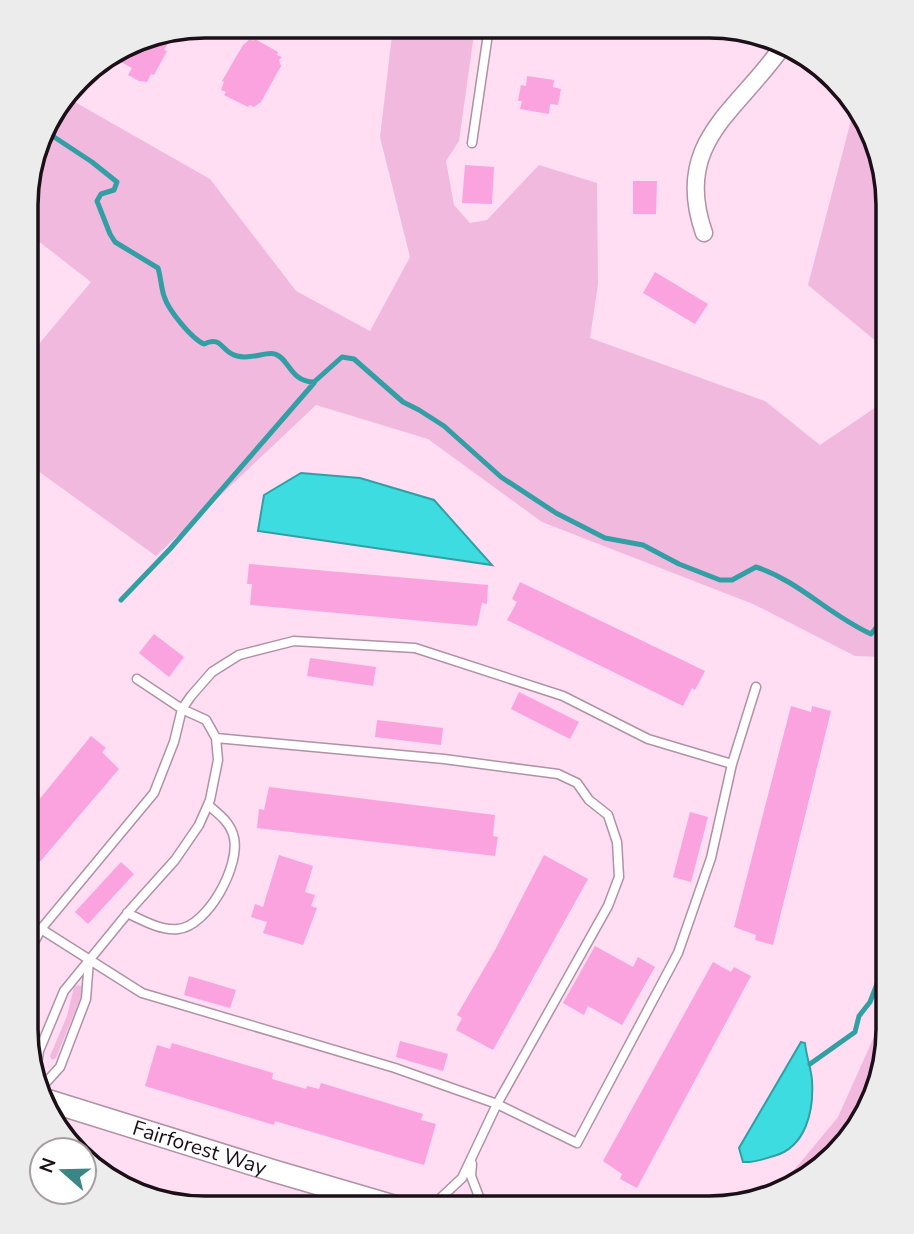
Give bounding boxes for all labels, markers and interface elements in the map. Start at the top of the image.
street label: Fairforest Way [129,1114,270,1182]
north arrow [28,1136,98,1206]
text: N [33,1154,63,1177]

